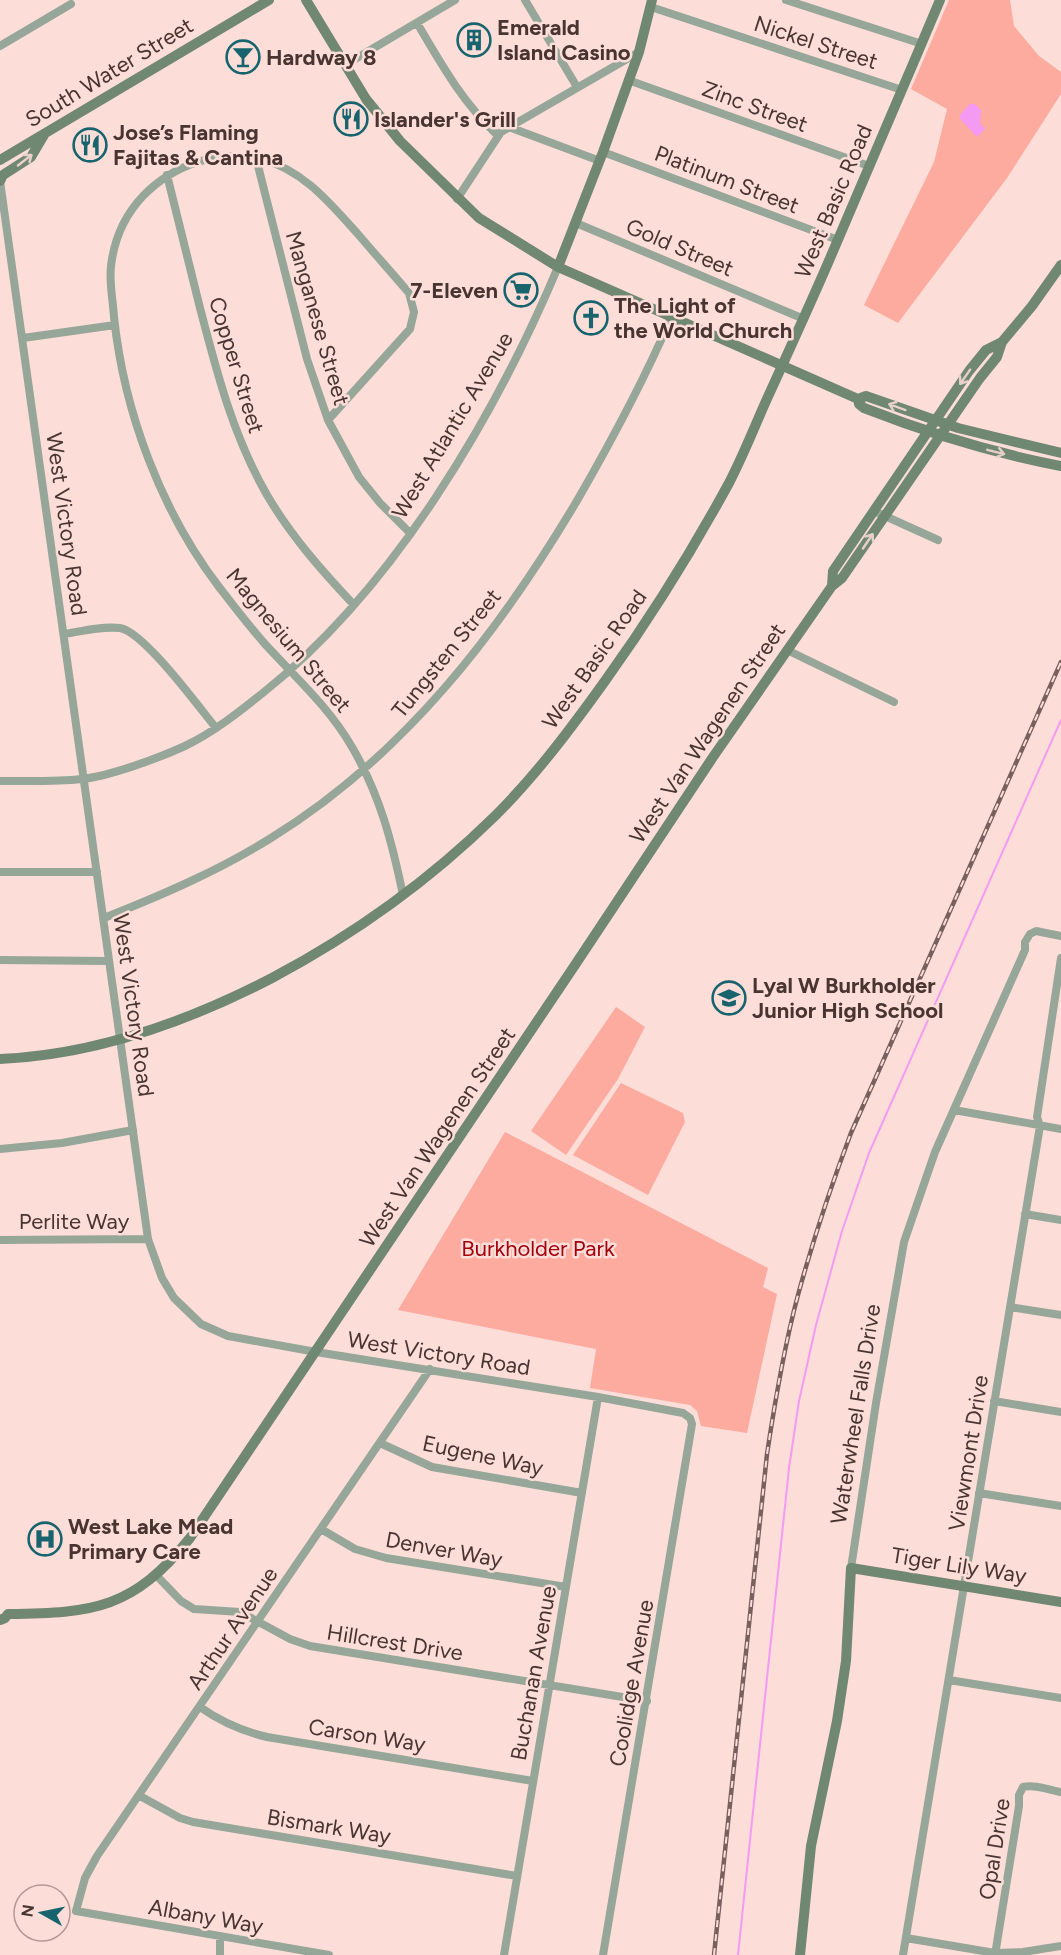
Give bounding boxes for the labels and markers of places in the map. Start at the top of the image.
place label: Emerald Island Casino [497,14,631,66]
building icon: Emerald Island Casino [456,22,492,58]
bar icon: Hardway 8 [225,39,261,75]
place label: Hardway 8 [266,44,376,71]
restaurant icon: Islander's Grill [333,101,369,137]
place label: Islander's Grill [374,106,516,133]
place label: Jose’s Flaming Fajitas & Cantina [113,119,283,171]
restaurant icon: Jose’s Flaming Fajitas & Cantina [72,127,108,163]
supermarket icon: 7-Eleven [503,272,539,308]
place label: 7-Eleven [410,277,498,304]
place label: The Light of the World Church [614,292,792,344]
church icon: The Light of the World Church [573,300,609,336]
place label: Lyal W Burkholder Junior High School [752,972,943,1024]
school or university icon: Lyal W Burkholder Junior High School [711,980,747,1016]
place label: West Lake Mead Primary Care [68,1513,233,1565]
hospital icon: West Lake Mead Primary Care [27,1521,63,1557]

